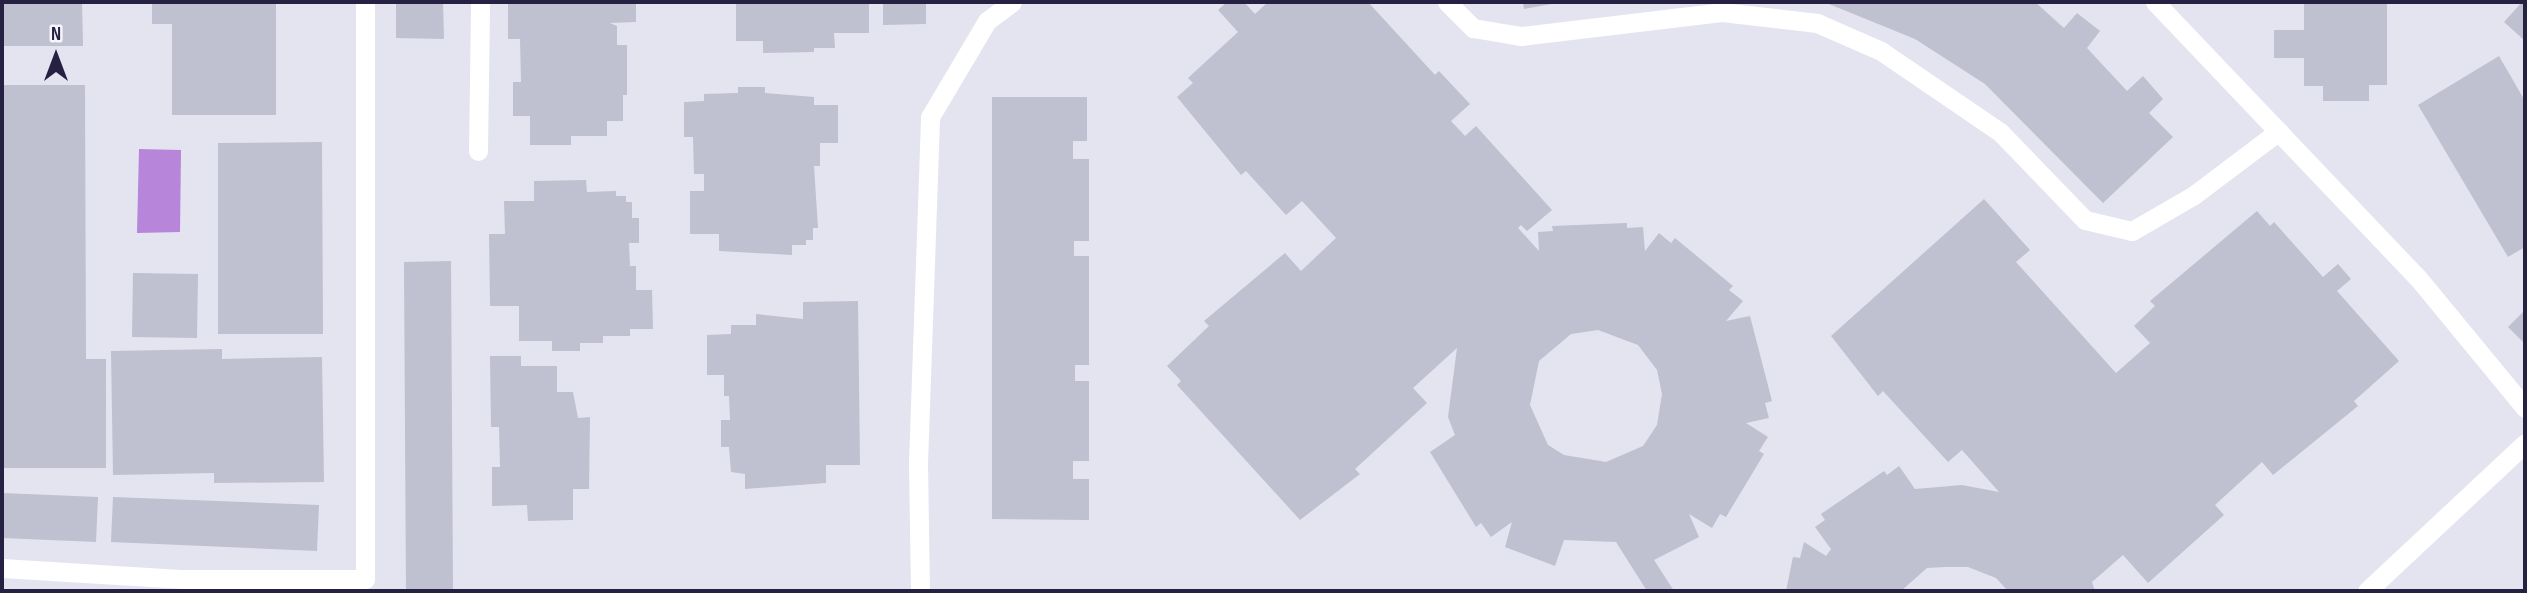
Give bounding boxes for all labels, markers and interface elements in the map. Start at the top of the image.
north arrow [21,21,91,91]
text: N [51,23,61,46]

